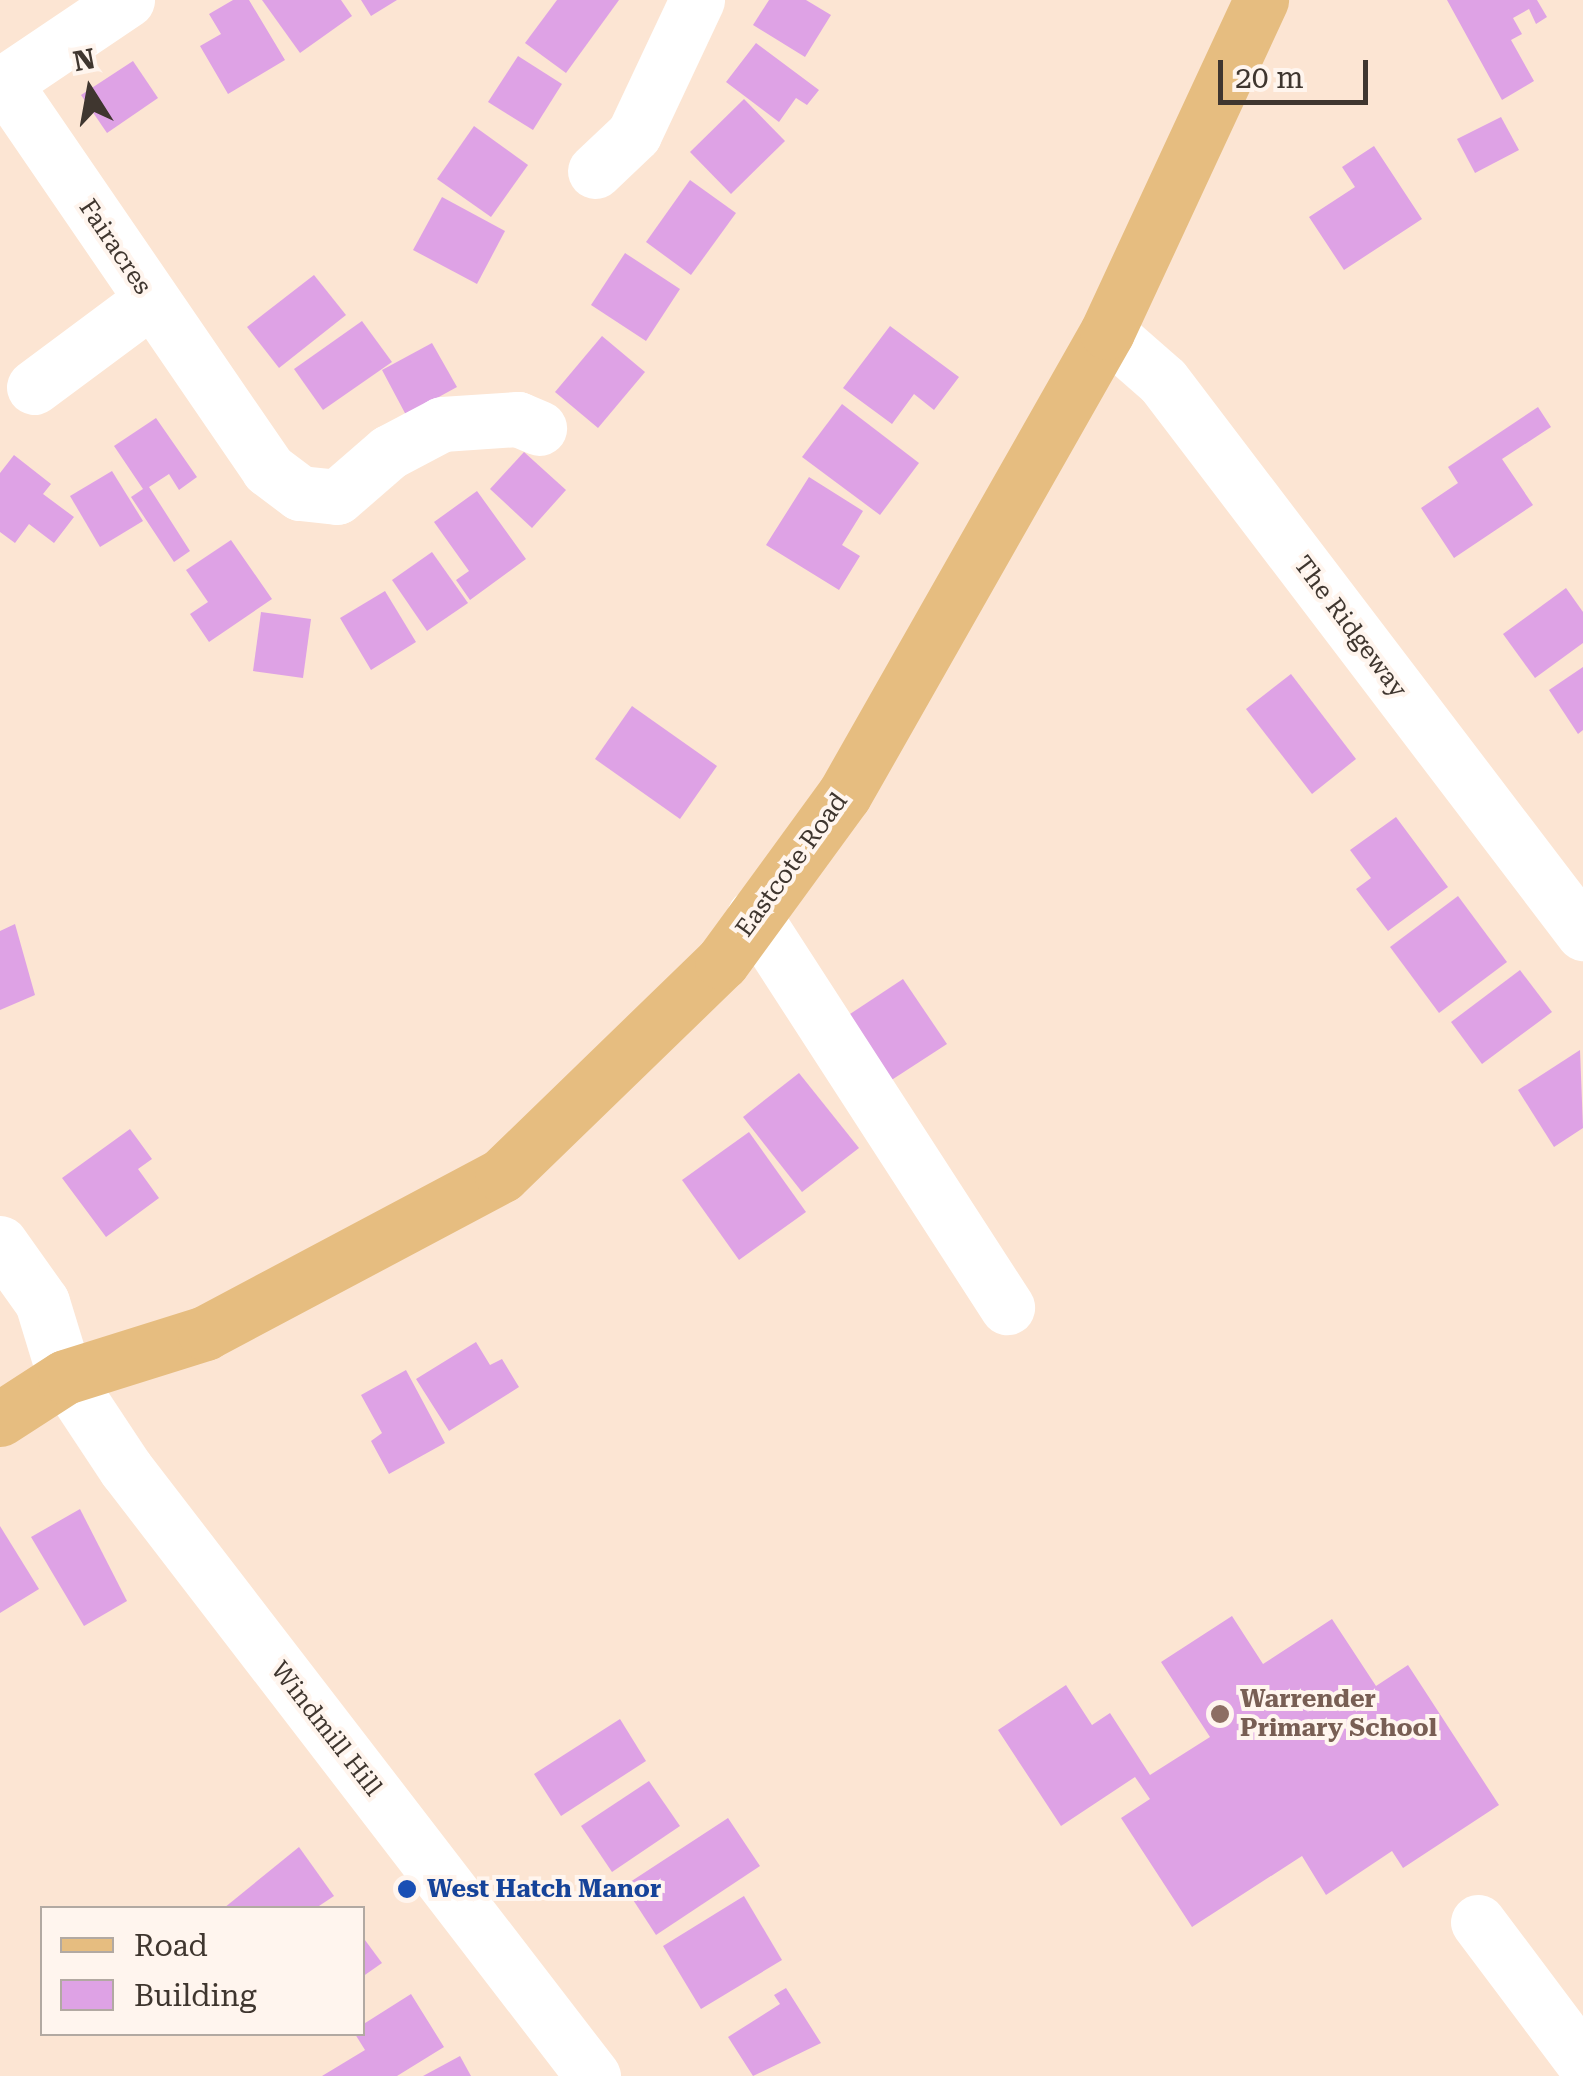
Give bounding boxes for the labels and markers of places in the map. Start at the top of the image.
place label: Warrender Primary School [1240,1685,1437,1744]
marker: Warrender Primary School [1209,1703,1231,1725]
place label: West Hatch Manor [427,1874,661,1904]
marker: West Hatch Manor [396,1878,418,1900]

